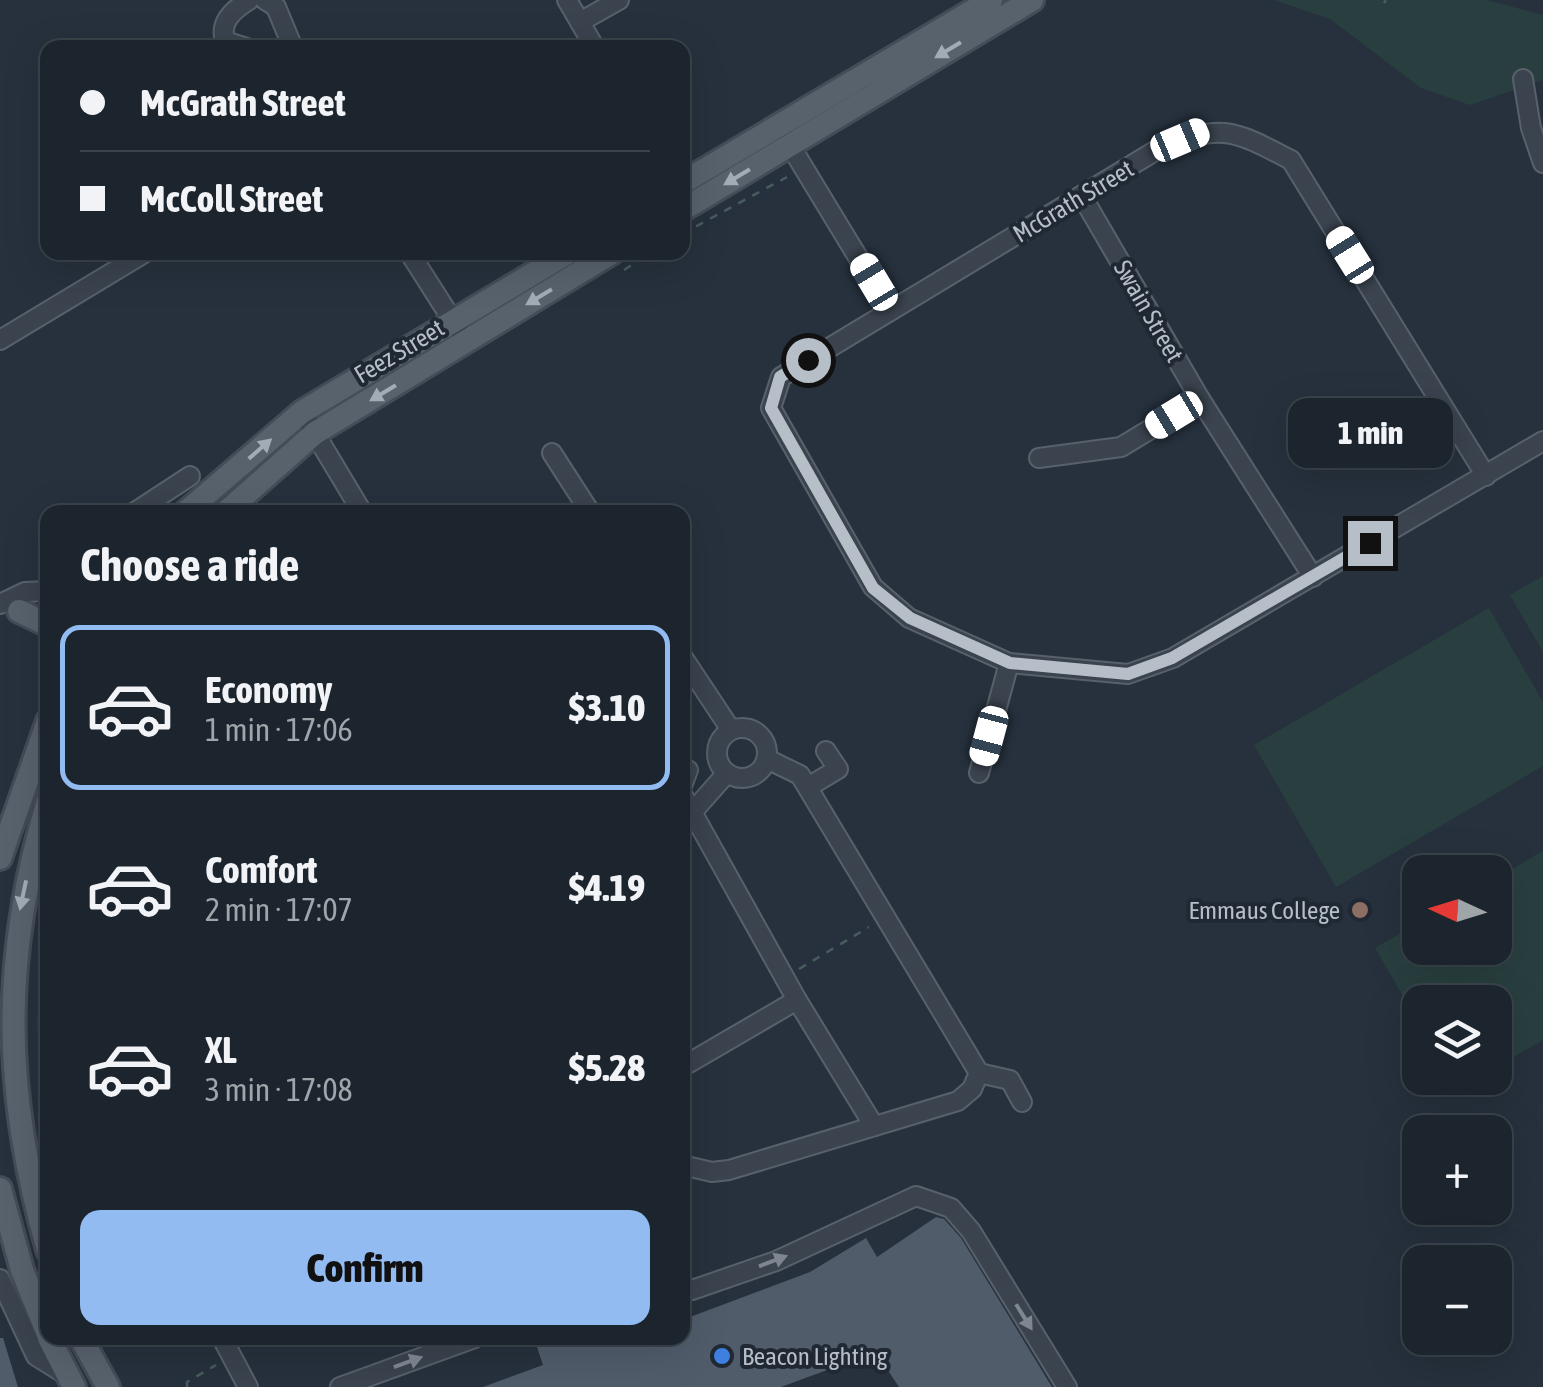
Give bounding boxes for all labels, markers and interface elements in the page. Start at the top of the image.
one-way arrow [934,41,962,58]
text: McGrath Street [140,81,346,124]
car [1147,114,1213,166]
street label: McGrath Street [1008,154,1138,248]
one-way arrow [723,168,751,185]
text: McColl Street [140,177,323,220]
car [1321,222,1379,288]
car [846,249,902,315]
street label: Swain Street [1109,255,1189,367]
one-way arrow [525,288,553,305]
street label: Feez Street [349,313,449,389]
route start [786,338,831,383]
one-way arrow [368,384,397,401]
car [1141,387,1207,443]
callout: 1 min [1288,398,1452,468]
text: 1 min [1338,414,1403,451]
one-way arrow [247,438,272,460]
route end [1348,521,1393,566]
text: Choose a ride [80,539,299,591]
icon: car [85,663,175,753]
text: Economy [205,668,332,711]
text: $3.10 [569,686,645,729]
car [967,703,1011,769]
text: 1 min · 17:06 [205,711,352,748]
icon: car [85,843,175,933]
text: Comfort [205,848,317,891]
north arrow [1402,855,1512,965]
map controls [1402,855,1512,1355]
text: $4.19 [569,866,645,909]
one-way arrow [15,880,30,911]
text: 2 min · 17:07 [205,891,352,928]
place label: Emmaus College [1188,896,1340,924]
marker: Emmaus College [1349,899,1371,921]
button: layers [1402,985,1512,1095]
icon: car [85,1023,175,1113]
text: XL [205,1028,237,1071]
text: $5.28 [569,1046,645,1089]
text: 3 min · 17:08 [205,1071,352,1108]
button: + [1402,1115,1512,1225]
button: Confirm [80,1210,650,1325]
button: − [1402,1245,1512,1355]
one-way arrow [758,1253,788,1268]
one-way arrow [1014,1303,1033,1330]
place label: Beacon Lighting [742,1342,888,1370]
marker: Beacon Lighting [711,1345,733,1367]
one-way arrow [393,1354,423,1369]

